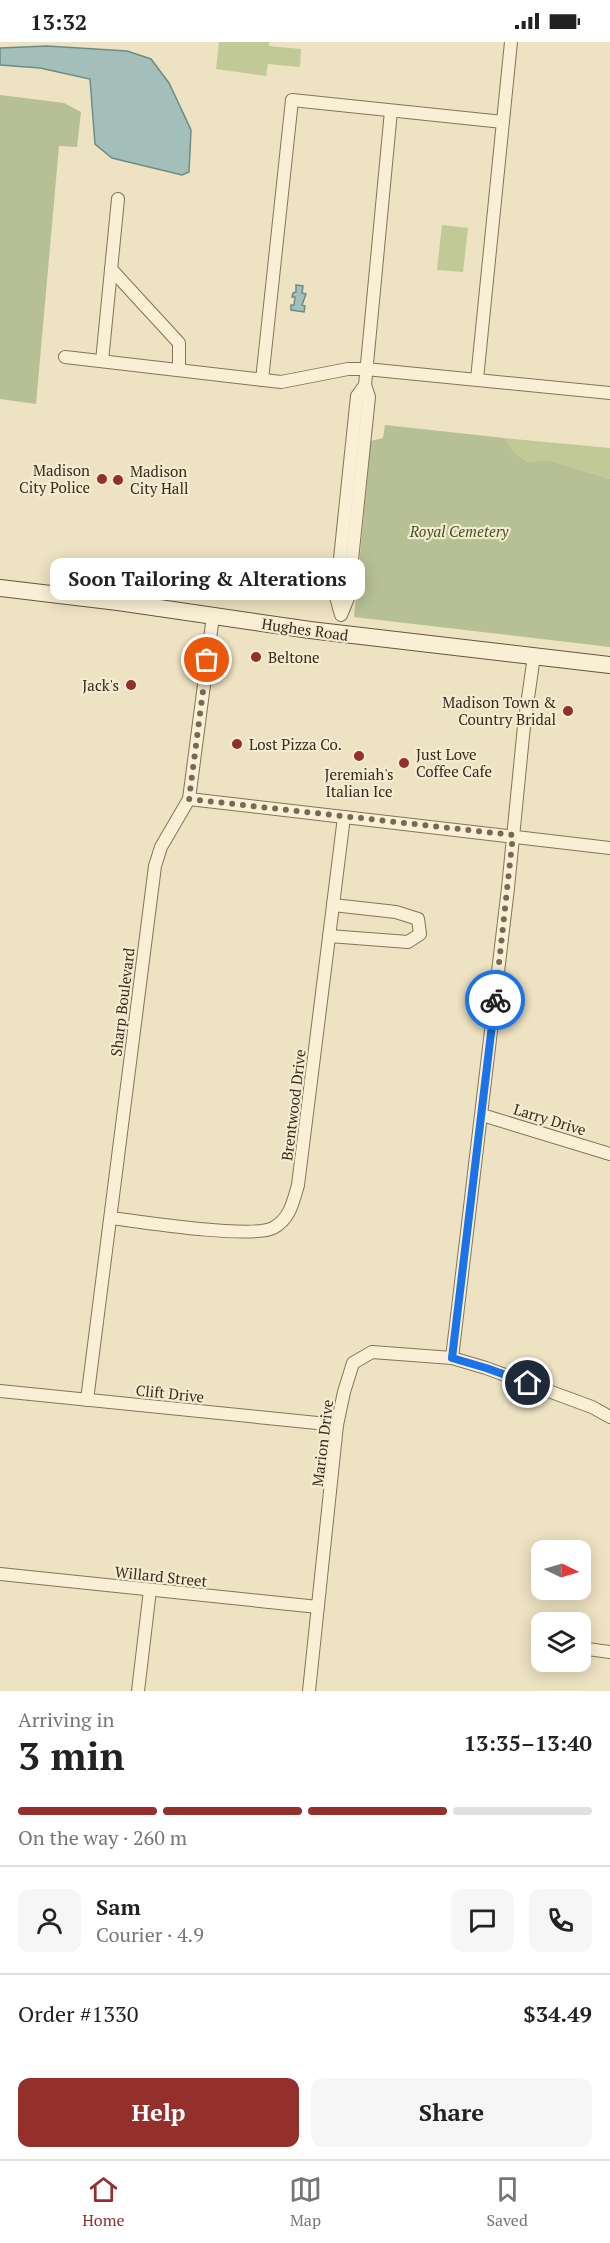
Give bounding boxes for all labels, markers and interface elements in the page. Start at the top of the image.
text: 13:32 [30,7,87,36]
place label: Madison City Police [19,460,90,497]
place label: Madison City Hall [130,461,188,498]
marker: Madison City Police [95,472,109,486]
marker: Madison City Hall [111,473,125,487]
park label: Royal Cemetery [409,521,510,541]
callout: Soon Tailoring & Alterations [50,558,364,600]
text: Soon Tailoring & Alterations [68,565,347,592]
street label: Hughes Road [260,613,350,645]
pin [181,634,232,685]
icon: bag [190,643,223,676]
place label: Beltone [268,647,320,667]
marker: Beltone [249,650,263,664]
place label: Jack's [82,675,119,695]
marker: Jack's [124,678,138,692]
place label: Madison Town & Country Bridal [442,692,556,729]
marker: Madison Town & Country Bridal [561,704,575,718]
place label: Lost Pizza Co. [249,734,342,754]
marker: Lost Pizza Co. [230,737,244,751]
place label: Just Love Coffee Cafe [416,744,492,781]
marker: Jeremiah's Italian Ice [352,749,366,763]
marker: Just Love Coffee Cafe [397,756,411,770]
place label: Jeremiah's Italian Ice [324,764,394,801]
street label: Sharp Boulevard [105,946,139,1058]
courier [465,970,525,1030]
icon: bike [479,984,512,1017]
street label: Brentwood Drive [276,1048,310,1162]
street label: Larry Drive [511,1099,589,1139]
pin [502,1357,553,1408]
icon: home [511,1366,544,1399]
street label: Clift Drive [135,1379,205,1407]
street label: Marion Drive [307,1398,337,1488]
north arrow [531,1540,591,1600]
map controls [531,1540,591,1672]
street label: Willard Street [114,1561,209,1591]
button: layers [531,1612,591,1672]
text: Arriving in [18,1706,114,1733]
text: 13:35–13:40 [464,1728,592,1757]
text: 3 min [18,1729,125,1781]
text: On the way · 260 m [18,1824,187,1851]
button: person [18,1889,81,1952]
button: chat [451,1889,514,1952]
button: phone [529,1889,592,1952]
text: Sam [96,1892,141,1921]
text: Courier · 4.9 [96,1921,204,1948]
text: Order #1330 [18,1999,138,2028]
text: $34.49 [523,1999,592,2028]
button: Help [18,2078,299,2147]
button: Share [311,2078,592,2147]
tab: Home [82,2173,125,2231]
tab: Map [289,2173,322,2231]
tab: Saved [486,2173,528,2231]

